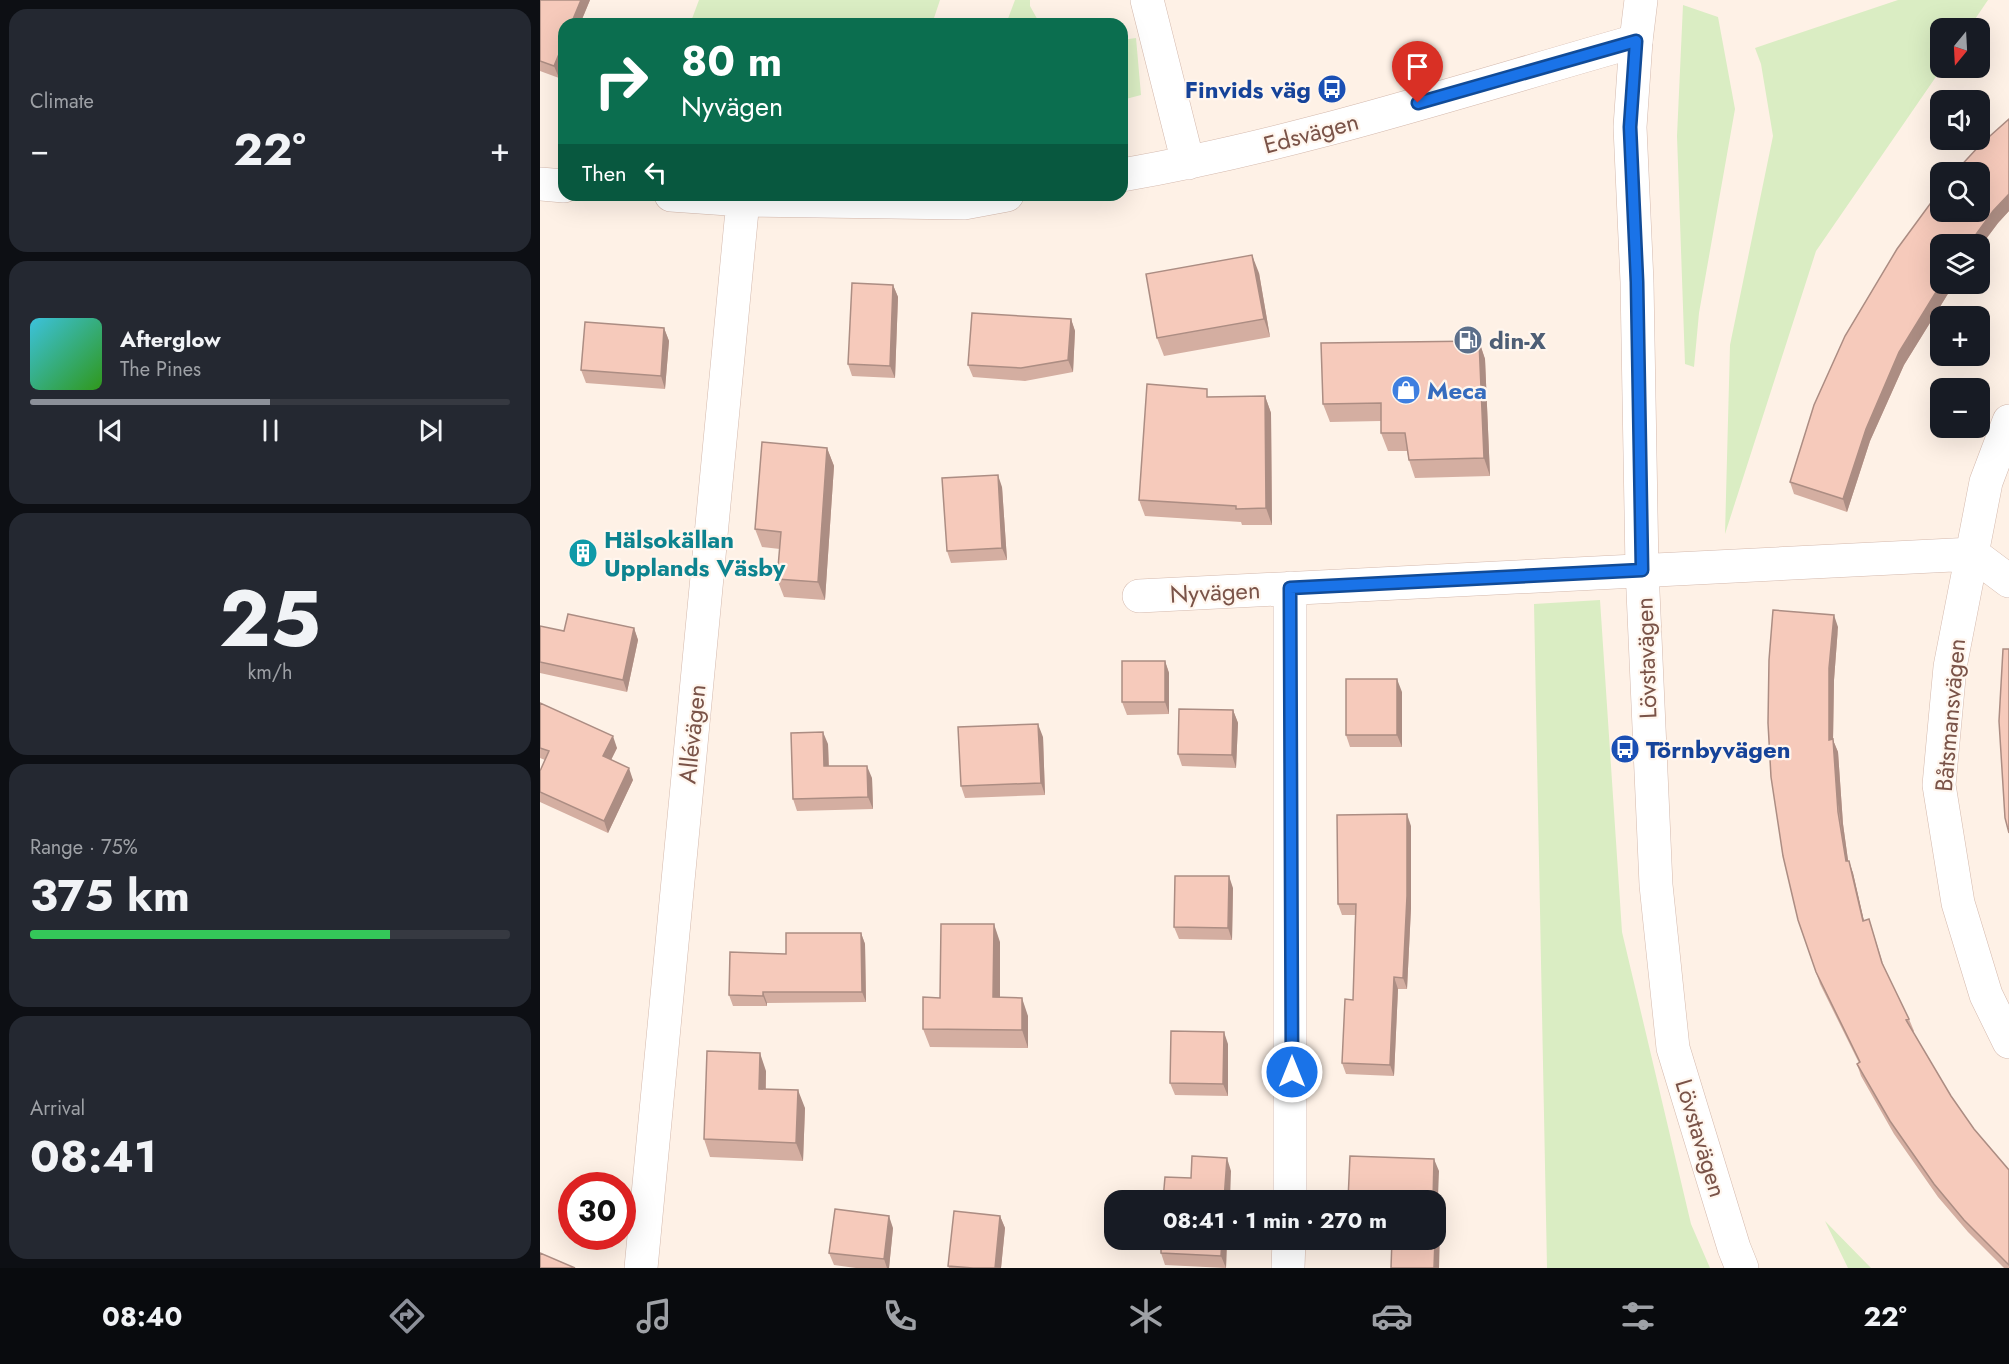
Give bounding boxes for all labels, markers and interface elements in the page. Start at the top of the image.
north arrow [1930,18,1990,78]
map controls [1930,18,1990,438]
text: 80 m [681,31,782,92]
pin [1392,41,1443,103]
icon: right [582,42,660,120]
icon: arrive [1401,50,1434,83]
place label: Finvids väg [1185,72,1311,107]
bus stop icon: Finvids väg [1316,73,1348,105]
text: Climate [30,87,94,116]
text: Nyvägen [681,87,783,126]
button: sound [1930,90,1990,150]
street label: Edsvägen [1259,104,1363,162]
text: 22° [233,117,306,182]
text: − [30,126,49,173]
text: + [490,126,510,173]
icon: left [639,156,672,189]
text: Then [582,157,627,189]
button: search [1930,162,1990,222]
button: layers [1930,234,1990,294]
button: + [1930,306,1990,366]
text: Afterglow [120,323,221,355]
place label: din-X [1489,323,1547,358]
fuel station icon: din-X [1452,324,1484,356]
text: The Pines [120,355,201,384]
place label: Meca [1427,373,1487,408]
shop icon: Meca [1390,374,1422,406]
button: − [1930,378,1990,438]
icon: previous [94,414,127,447]
icon: pause [254,414,287,447]
icon: next [414,414,447,447]
place label: Hälsokällan Upplands Väsby [604,522,786,585]
building icon: Hälsokällan Upplands Väsby [567,537,599,569]
text: 25 [219,563,321,675]
street label: Nyvägen [1169,572,1261,612]
street label: Lövstavägen [1626,597,1666,719]
street label: Båtsmansvägen [1926,637,1974,793]
text: km/h [247,658,293,687]
street label: Allévägen [669,682,715,786]
place label: Törnbyvägen [1646,732,1790,767]
bus stop icon: Törnbyvägen [1609,733,1641,765]
text: Range · 75% [30,833,138,862]
text: 375 km [30,863,190,928]
position arrow [1260,1040,1324,1104]
street label: Lövstavägen [1666,1075,1736,1201]
text: Arrival [30,1094,85,1123]
text: 08:41 [30,1124,157,1189]
speed limit sign: 30 [558,1172,636,1250]
text: 08:41 · 1 min · 270 m [1163,1204,1387,1236]
icon: directions [386,1295,428,1337]
icon: music [633,1295,675,1337]
icon: phone [879,1295,921,1337]
icon: climate [1125,1295,1167,1337]
icon: car [1371,1295,1413,1337]
icon: filters [1617,1295,1659,1337]
text: 08:40 [102,1297,182,1336]
text: 22° [1863,1297,1907,1336]

